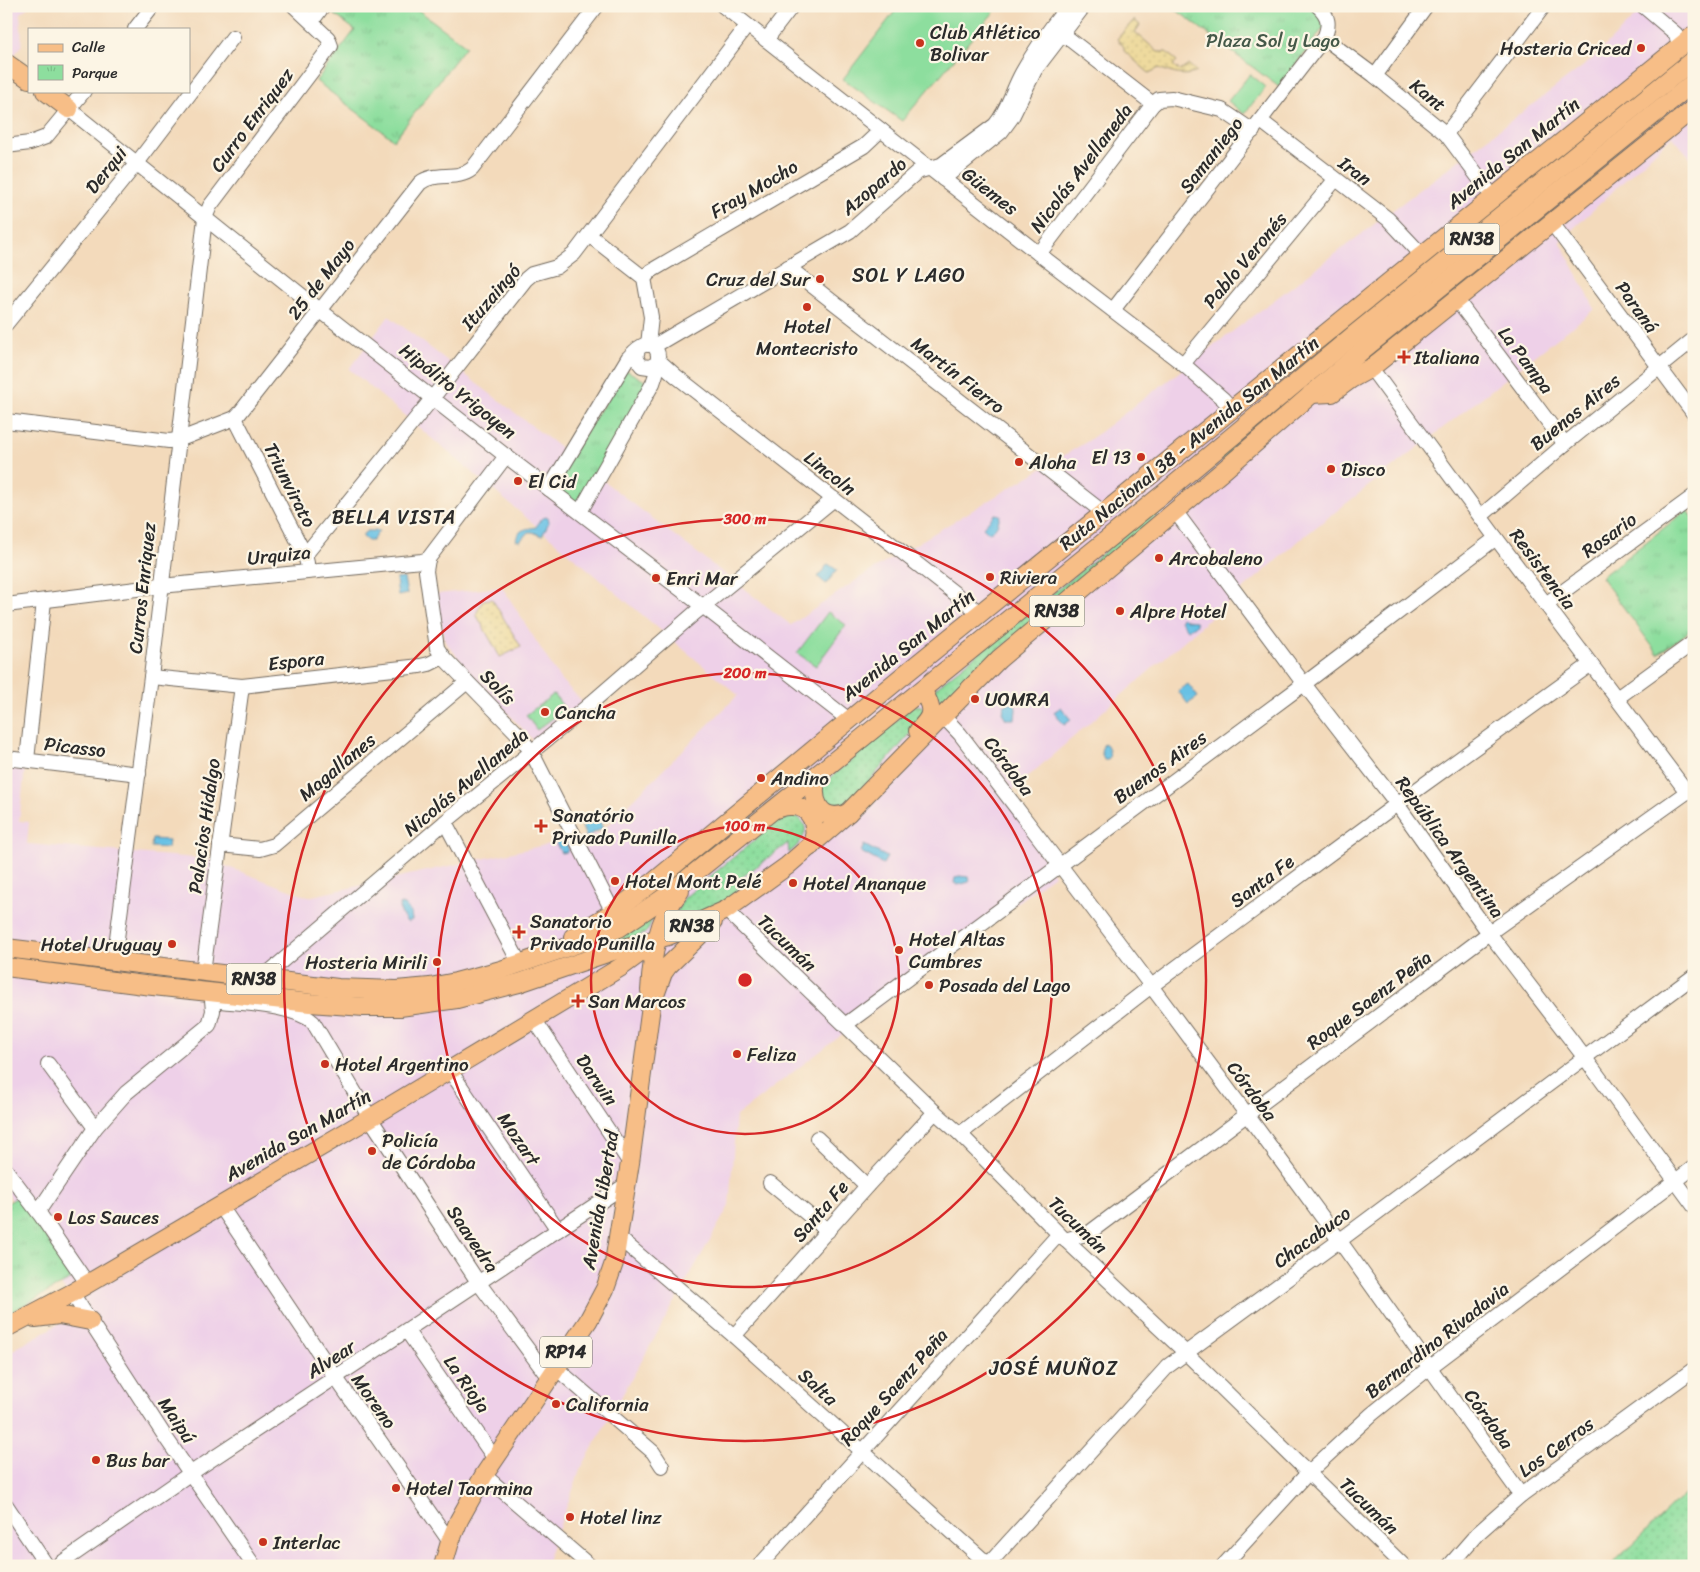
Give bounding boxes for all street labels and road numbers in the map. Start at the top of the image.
street label: Curro Enriquez [201,60,303,180]
street label: Kant [1402,70,1454,120]
street label: Avenida San Martín [1438,88,1587,218]
street label: Nicolás Avellaneda [1021,96,1141,240]
street label: Samaniego [1170,109,1252,201]
street label: Derqui [76,138,136,201]
street label: Iran [1330,147,1379,195]
street label: Azopardo [833,148,914,224]
street label: Fray Mocho [704,150,804,228]
street label: Güemes [954,158,1026,224]
street label: Pablo Veronés [1194,204,1296,316]
road number: RN38 [1444,223,1500,254]
street label: 25 de Mayo [278,231,364,327]
street label: Ituzaingó [452,256,530,339]
street label: Paraná [1607,274,1668,341]
street label: La Pampa [1489,319,1563,401]
street label: Ruta Nacional 38 - Avenida San Martín [1052,327,1326,559]
street label: Martín Fierro [904,328,1012,422]
street label: Hipólito Yrigoyen [392,334,524,448]
street label: Buenos Aires [1522,365,1628,459]
street label: Triunvirato [254,437,326,534]
street label: Lincoln [797,442,863,504]
street label: Rosario [1574,503,1644,567]
street label: Curros Enriquez [119,520,165,655]
street label: Resistencia [1501,521,1585,617]
street label: Urquiza [246,535,313,575]
street label: Avenida San Martín [833,580,982,710]
road number: RN38 [1030,596,1084,626]
street label: Espora [266,642,326,680]
street label: Solís [472,661,524,713]
street label: Nicolás Avellaneda [396,719,537,845]
street label: Buenos Aires [1106,721,1214,812]
street label: Magallanes [291,724,384,810]
street label: Picasso [42,727,108,767]
street label: Córdoba [975,729,1043,804]
street label: Palacios Hidalgo [178,756,230,896]
street label: República Argentina [1387,769,1513,926]
street label: Santa Fe [1223,846,1301,916]
street label: Tucumán [749,906,825,980]
road number: RN38 [664,910,720,941]
street label: Roque Saenz Peña [1299,941,1439,1058]
road number: RN38 [226,964,282,994]
street label: Darwin [567,1047,627,1113]
street label: Córdoba [1218,1054,1286,1129]
street label: Avenida San Martín [218,1080,377,1191]
street label: Mozart [489,1105,550,1174]
street label: Avenida Libertad [571,1126,629,1273]
street label: Santa Fe [783,1172,857,1250]
street label: Tucumán [1040,1188,1116,1262]
street label: Chacabuco [1266,1197,1358,1277]
street label: Saavedra [438,1198,508,1280]
street label: Bernardino Rivadavia [1358,1273,1517,1407]
street label: Roque Saenz Peña [832,1320,957,1454]
street label: Alvear [299,1330,364,1388]
road number: RP14 [540,1336,592,1368]
street label: La Rioja [435,1348,499,1421]
street label: Salta [790,1360,846,1415]
street label: Moreno [343,1366,405,1436]
street label: Córdoba [1455,1382,1523,1457]
street label: Maipú [149,1390,205,1451]
street label: Los Cerros [1511,1408,1601,1486]
street label: Tucumán [1331,1469,1407,1543]

